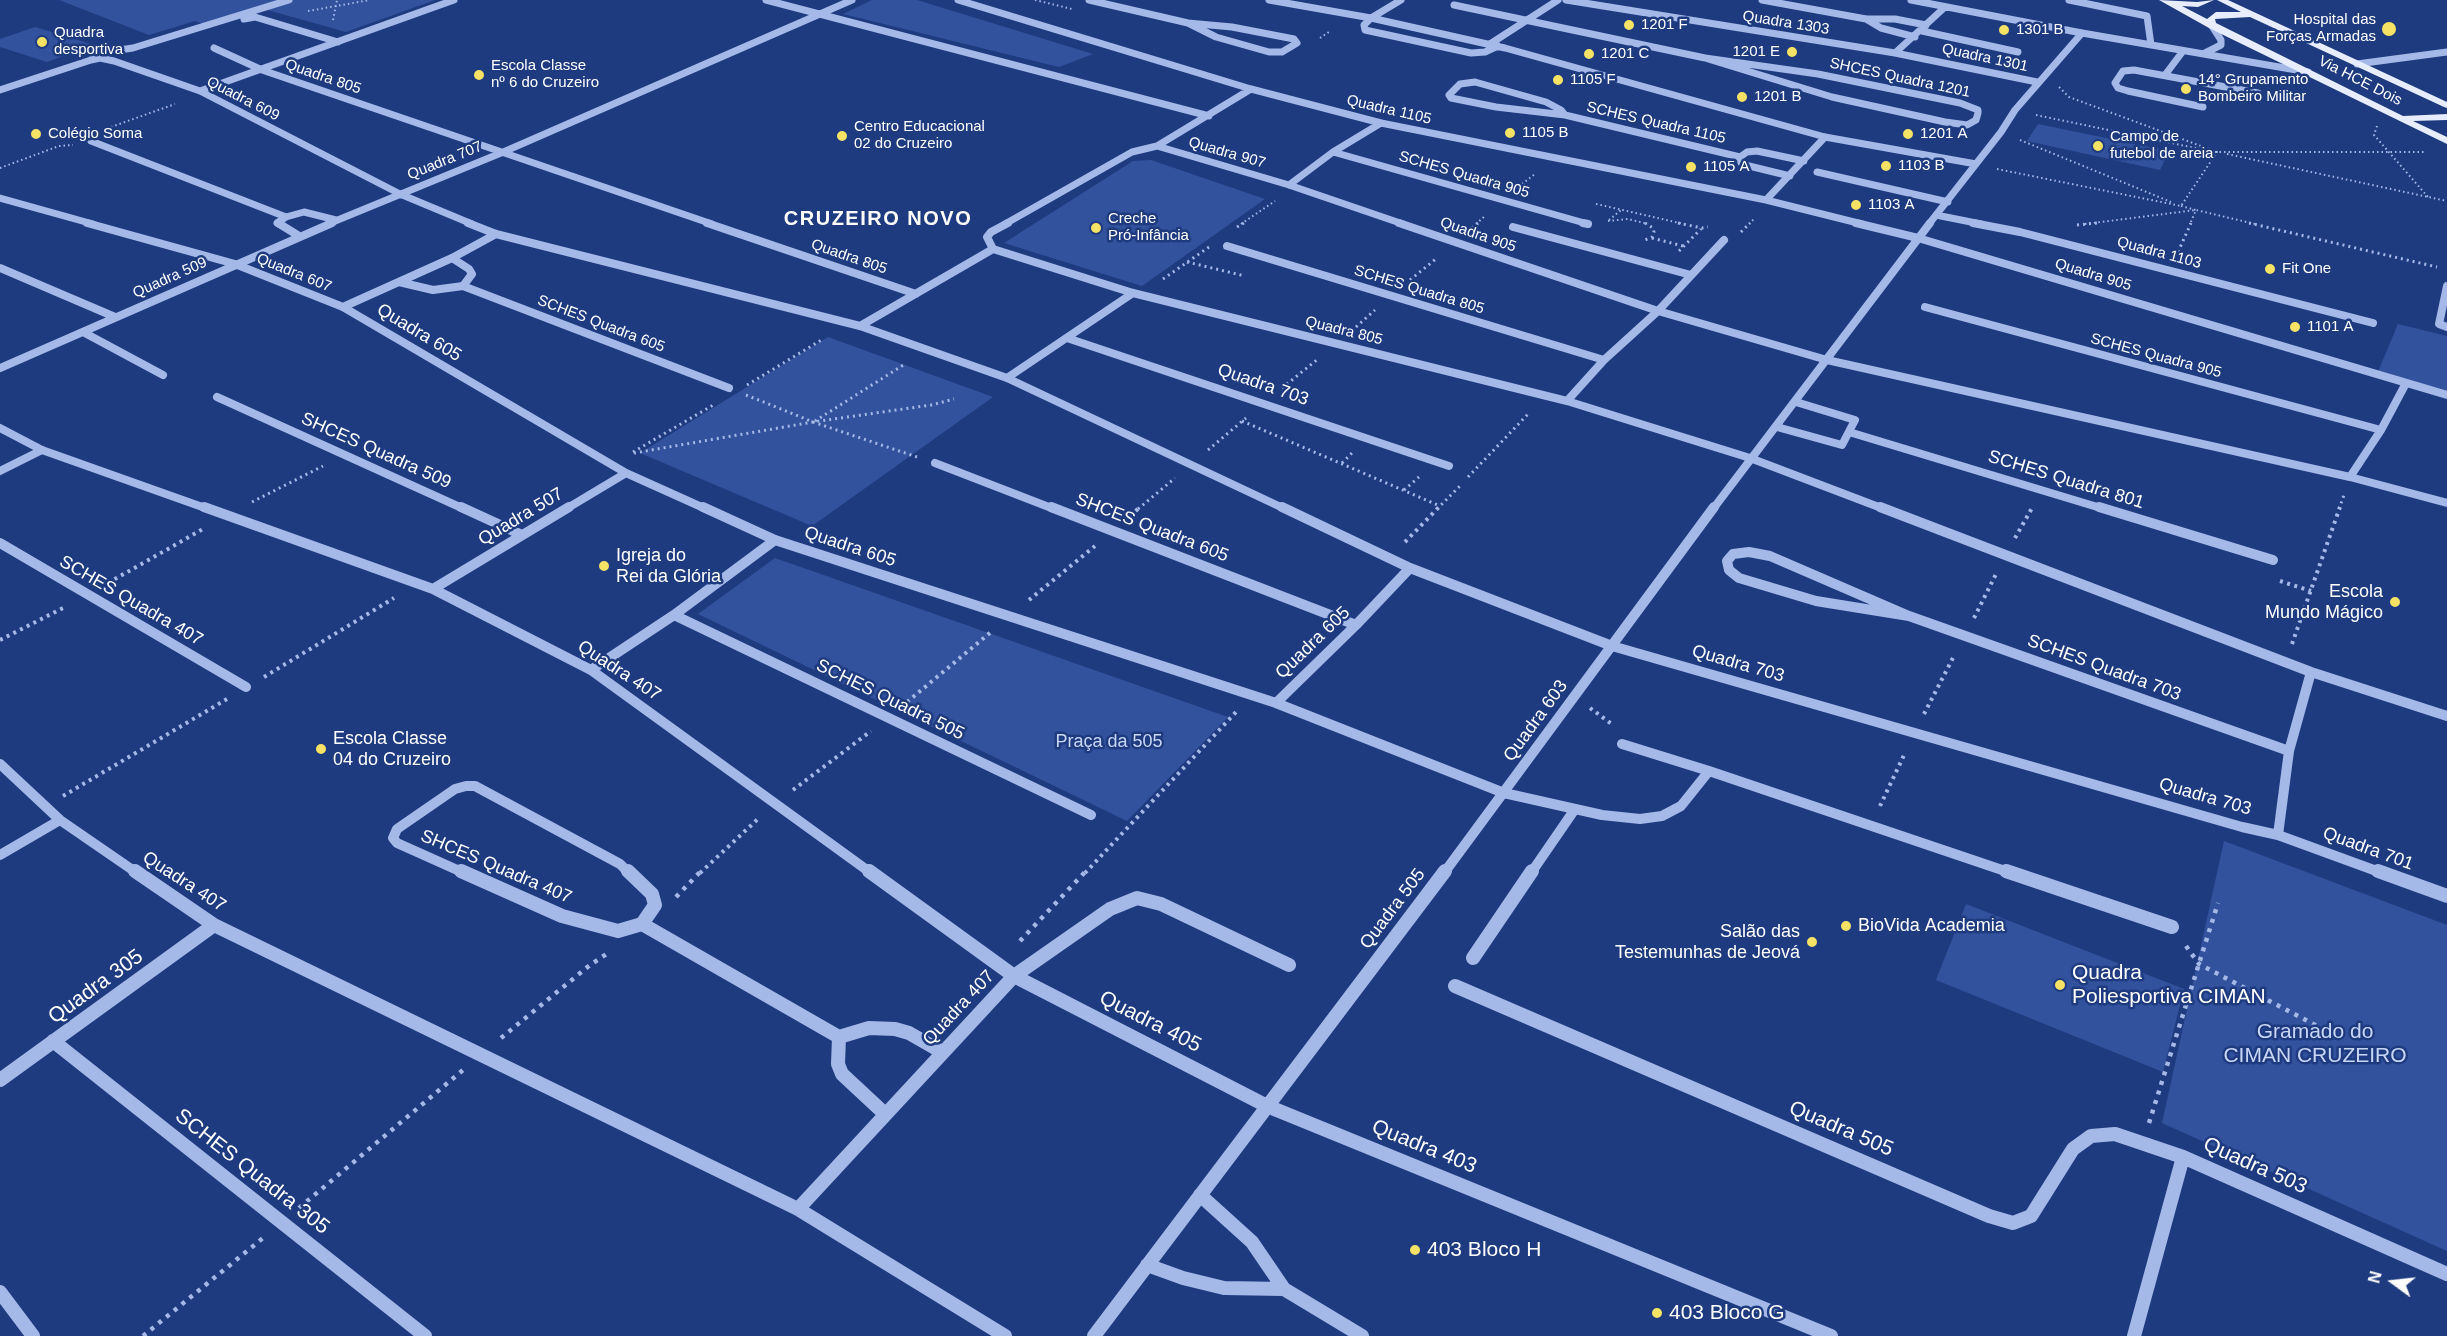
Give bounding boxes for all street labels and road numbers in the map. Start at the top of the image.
street label: Quadra 1303 [1741,7,1831,39]
street label: Quadra 1301 [1940,40,2030,76]
street label: Via HCE Dois [2315,52,2405,110]
street label: SHCES Quadra 1201 [1828,54,1972,102]
street label: Quadra 805 [283,56,363,98]
street label: Quadra 609 [204,73,282,125]
street label: Quadra 1105 [1345,92,1433,128]
street label: SCHES Quadra 1105 [1585,98,1727,148]
street label: Quadra 907 [1186,133,1268,173]
street label: Quadra 707 [405,138,485,184]
street label: SCHES Quadra 905 [1397,148,1531,202]
street label: Quadra 905 [1438,214,1518,256]
street label: Quadra 1103 [2115,233,2203,273]
street label: Quadra 805 [809,236,889,278]
street label: Quadra 607 [254,250,334,296]
street label: Quadra 509 [130,254,210,302]
street label: Quadra 905 [2052,255,2134,295]
street label: SCHES Quadra 805 [1352,262,1486,318]
street label: SCHES Quadra 605 [535,291,667,357]
street label: Quadra 605 [373,299,465,367]
street label: Quadra 805 [1303,313,1385,349]
street label: SCHES Quadra 905 [2088,330,2224,382]
street label: Quadra 703 [1215,359,1311,411]
street label: SHCES Quadra 509 [298,408,454,494]
street label: SCHES Quadra 801 [1985,446,2147,514]
street label: Quadra 507 [475,483,567,551]
street label: SHCES Quadra 605 [1072,489,1232,567]
street label: Quadra 605 [801,522,899,572]
street label: SCHES Quadra 407 [55,551,207,651]
street label: Quadra 605 [1271,602,1355,684]
street label: SCHES Quadra 703 [2024,630,2184,706]
street label: Quadra 407 [573,636,665,706]
street label: Quadra 703 [1689,641,1787,687]
street label: SCHES Quadra 505 [812,655,968,745]
street label: Quadra 603 [1499,676,1573,766]
street label: Quadra 703 [2156,774,2254,820]
street label: Quadra 701 [2320,823,2416,875]
street label: SHCES Quadra 407 [417,825,575,909]
street label: Quadra 407 [138,847,230,917]
street label: Quadra 505 [1356,865,1430,953]
street label: Quadra 305 [44,944,148,1030]
street label: Quadra 407 [919,966,999,1050]
street label: Quadra 405 [1095,986,1205,1058]
street label: Quadra 505 [1785,1096,1897,1162]
street label: SCHES Quadra 305 [170,1104,334,1240]
street label: Quadra 403 [1368,1115,1480,1179]
street label: Quadra 503 [2199,1132,2311,1200]

